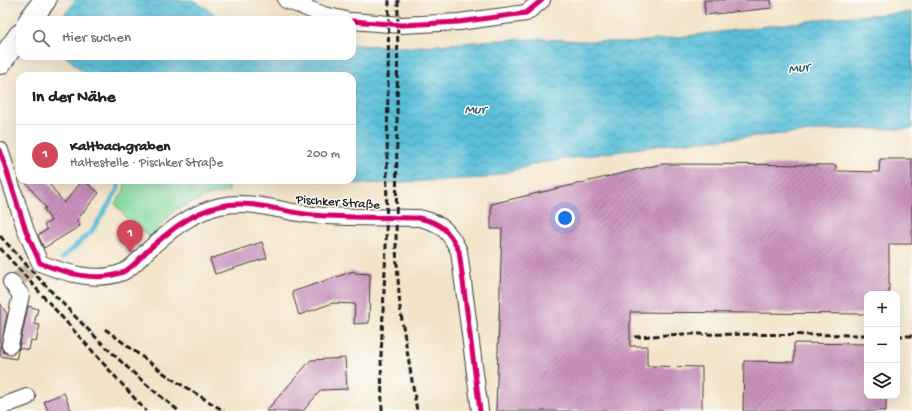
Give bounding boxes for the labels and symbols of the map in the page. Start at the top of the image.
water label: Mur [787,59,814,79]
water label: Mur [464,102,489,119]
street label: Pischker Straße [295,193,381,213]
your location [555,208,575,228]
pin: 1 [117,220,143,253]

